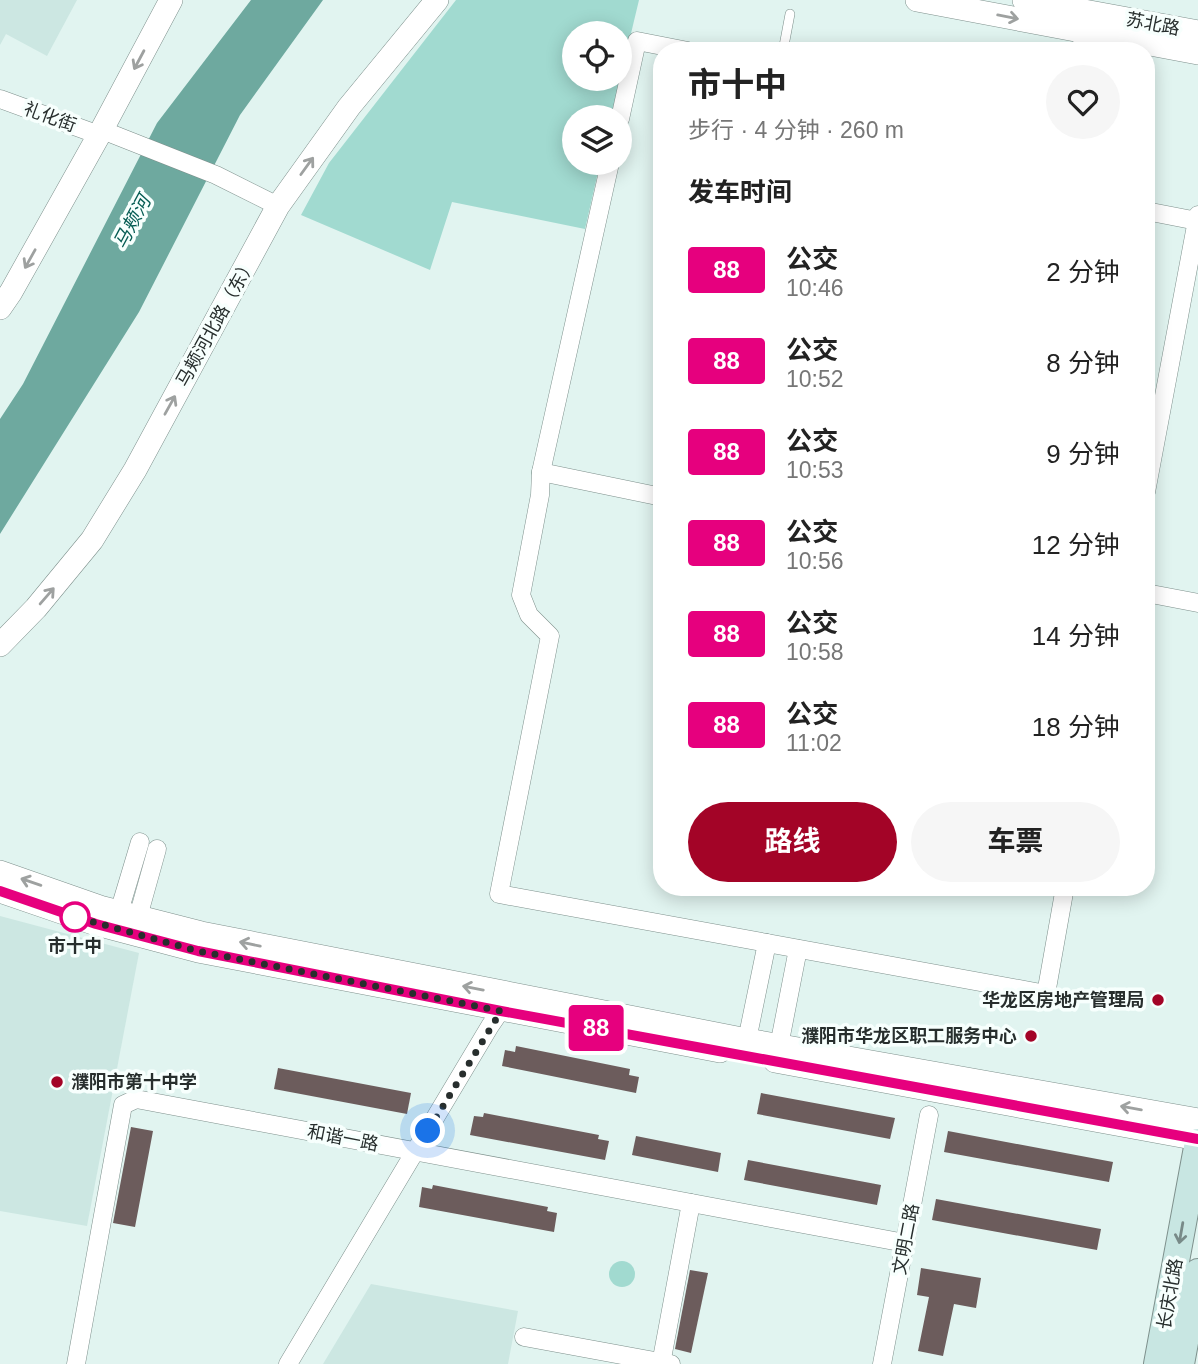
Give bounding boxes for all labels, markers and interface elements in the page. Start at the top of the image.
street label: 苏北路 [1125,9,1181,39]
one-way arrow [996,11,1019,24]
map controls [562,21,632,175]
button: locate [562,21,632,91]
one-way arrow [132,49,145,70]
button: heart [1046,65,1120,139]
text: 市十中 [688,66,787,103]
street label: 礼化街 [21,98,79,136]
button: layers [562,105,632,175]
text: 步行 · 4 分钟 · 260 m [688,117,904,143]
one-way arrow [299,156,314,175]
text: 发车时间 [688,177,792,207]
water label: 马颊河 [109,188,157,252]
text: 公交 [786,244,838,274]
one-way arrow [23,249,37,269]
street label: 马颊河北路（东） [172,254,260,390]
text: 88 [713,256,740,283]
text: 2 分钟 [1046,257,1120,287]
text: 10:46 [786,275,844,301]
text: 公交 [786,335,838,365]
text: 88 [713,347,740,374]
text: 8 分钟 [1046,348,1120,378]
text: 10:52 [786,366,844,392]
one-way arrow [163,396,177,416]
text: 公交 [786,426,838,456]
text: 88 [713,438,740,465]
text: 9 分钟 [1046,439,1120,469]
text: 10:53 [786,457,844,483]
text: 公交 [786,517,838,547]
text: 88 [713,529,740,556]
text: 12 分钟 [1032,530,1120,560]
text: 10:56 [786,548,844,574]
one-way arrow [39,587,55,605]
text: 公交 [786,608,838,638]
text: 88 [713,620,740,647]
text: 14 分钟 [1032,621,1120,651]
text: 10:58 [786,639,844,665]
text: 公交 [786,699,838,729]
text: 88 [713,711,740,738]
text: 18 分钟 [1032,712,1120,742]
text: 11:02 [786,730,842,756]
button: 路线 [688,802,897,882]
button: 车票 [911,802,1120,882]
one-way arrow [21,875,43,888]
marker: 市十中 [60,902,90,932]
place label: 市十中 [48,936,102,956]
one-way arrow [239,936,262,950]
one-way arrow [462,981,485,994]
place label: 华龙区房地产管理局 [982,990,1144,1010]
marker: 华龙区房地产管理局 [1150,992,1166,1008]
line badge: 88 [564,1005,628,1051]
text: 88 [583,1014,609,1041]
place label: 濮阳市华龙区职工服务中心 [801,1026,1017,1046]
marker: 濮阳市华龙区职工服务中心 [1023,1028,1039,1044]
place label: 濮阳市第十中学 [71,1072,197,1092]
marker: 濮阳市第十中学 [49,1074,65,1090]
one-way arrow [1120,1101,1143,1114]
your location [410,1113,445,1148]
street label: 和谐一路 [306,1121,380,1155]
street label: 文明二路 [889,1202,923,1276]
one-way arrow [1174,1221,1187,1244]
street label: 长庆北路 [1154,1257,1186,1331]

